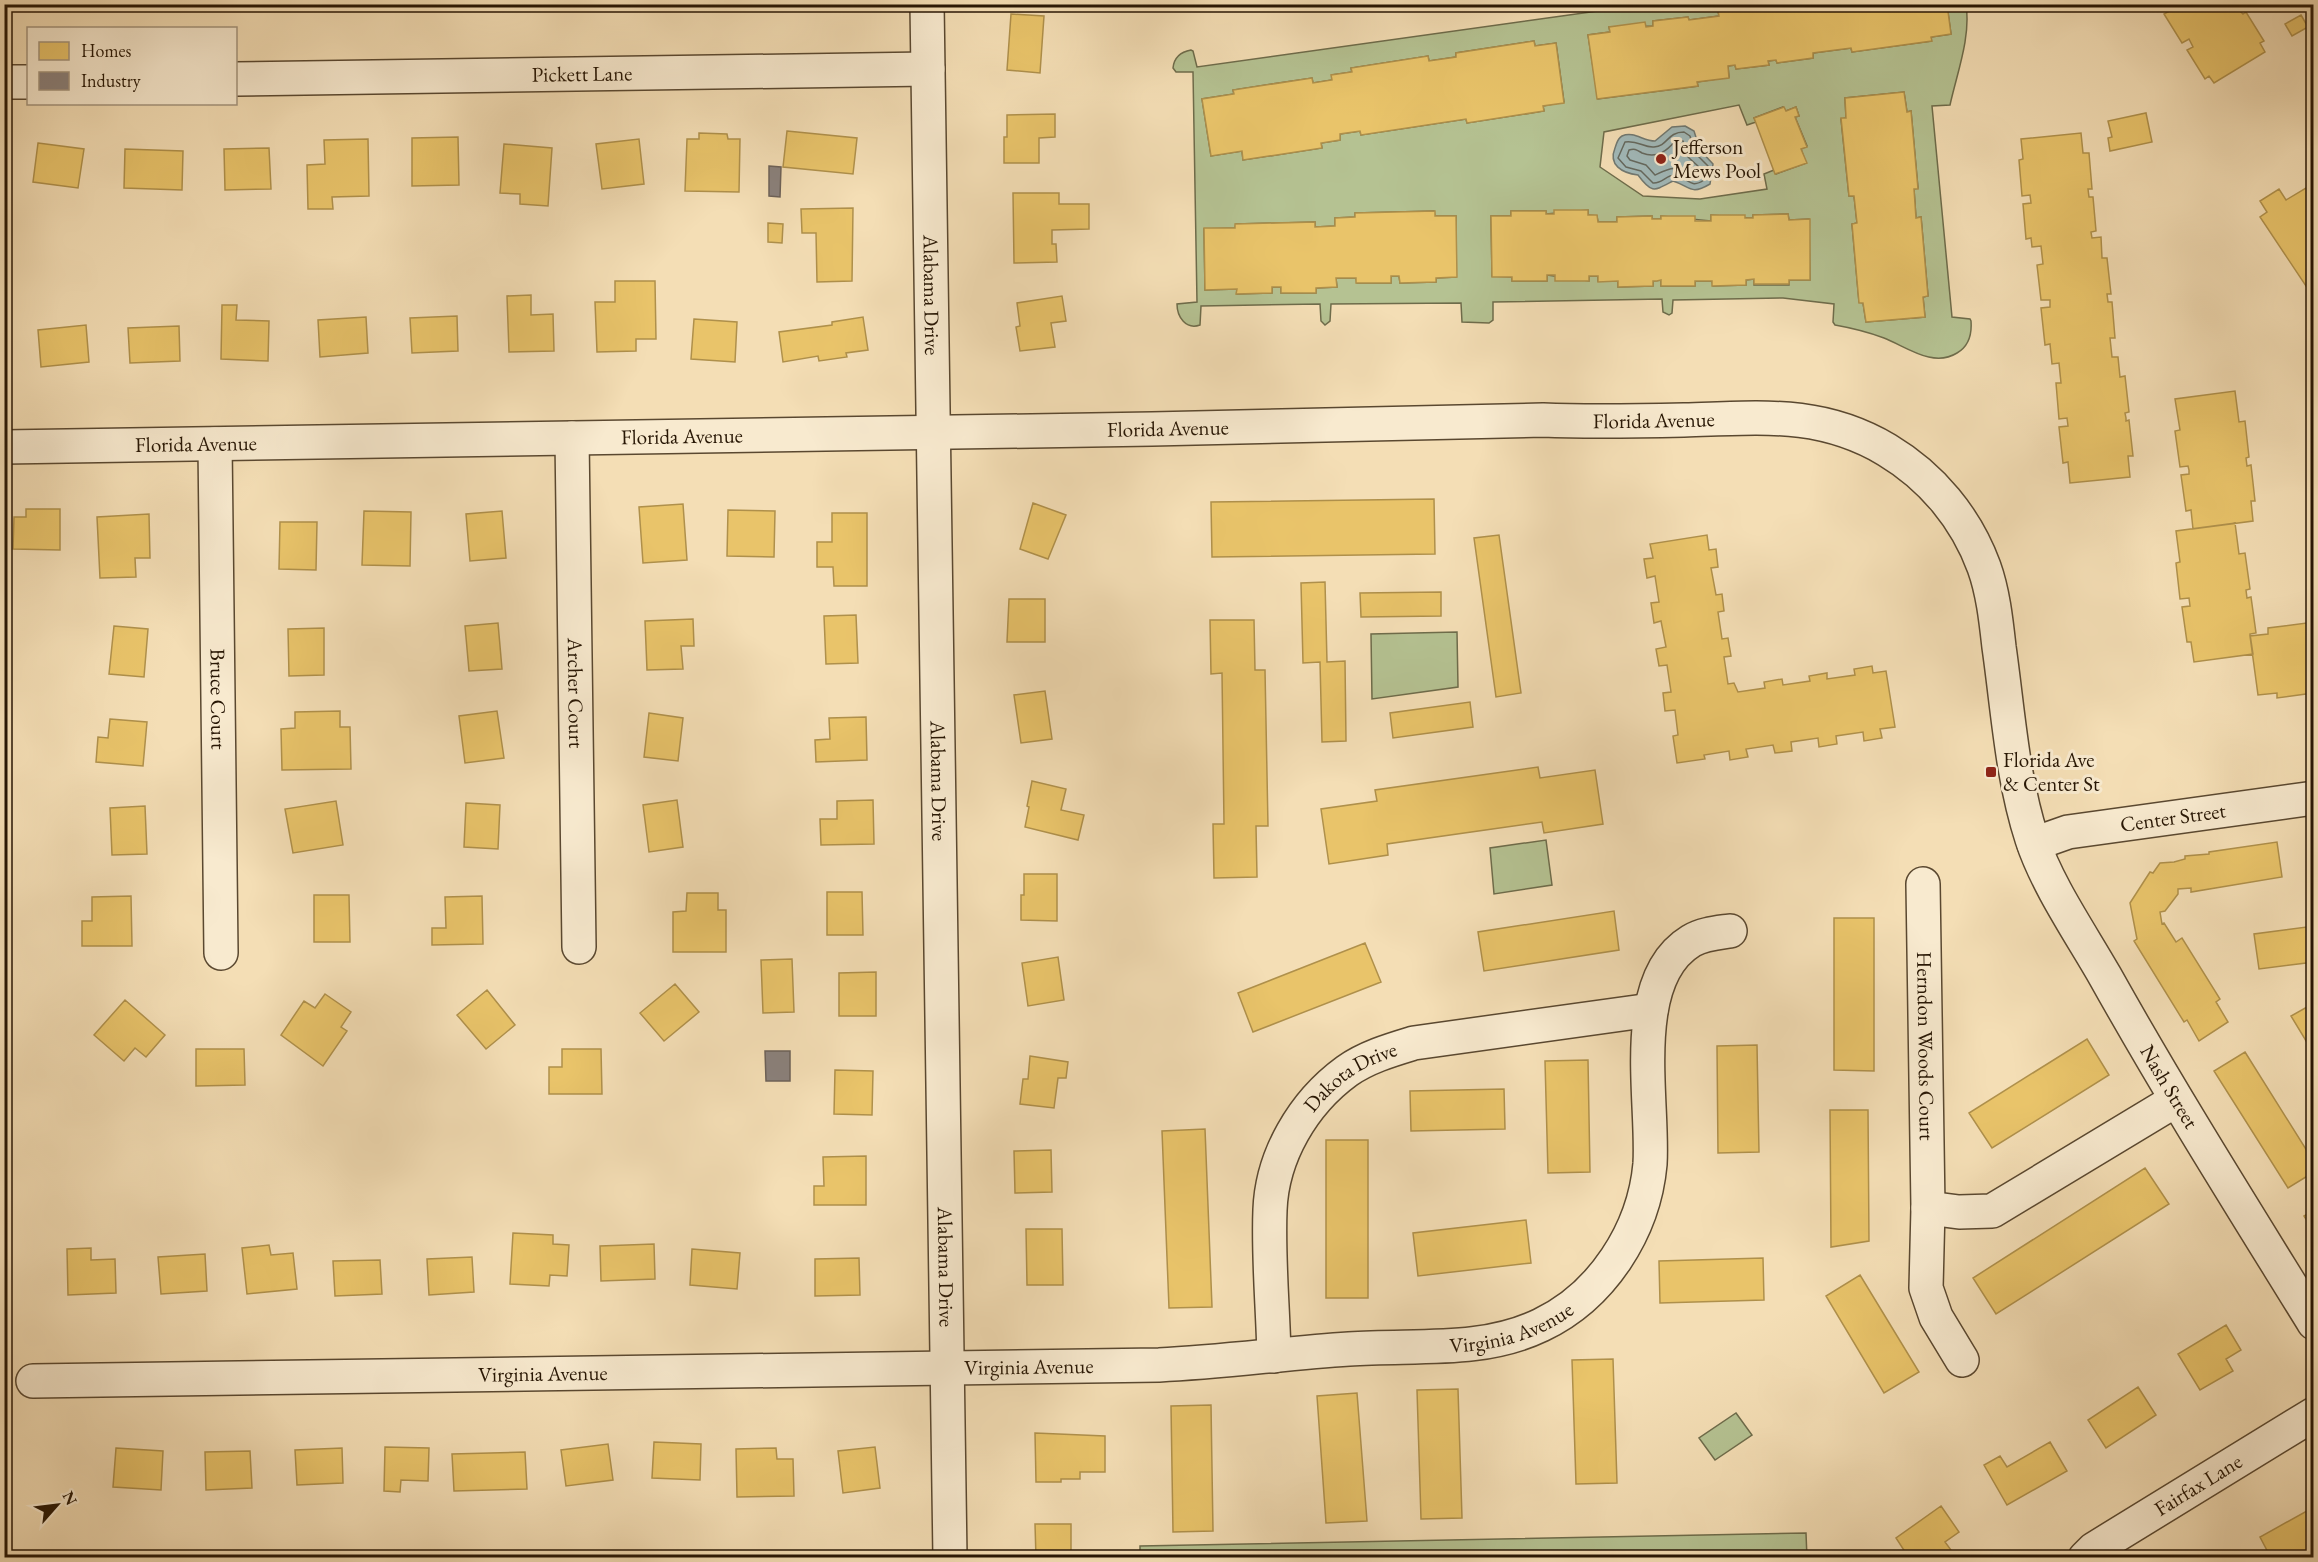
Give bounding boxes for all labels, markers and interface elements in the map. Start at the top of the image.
legend [27,27,237,105]
text: Homes [81,39,132,62]
street label: Pickett Lane [531,59,633,88]
text: Industry [81,69,141,92]
place label: Jefferson Mews Pool [1671,133,1761,184]
marker: Jefferson Mews Pool [1654,152,1668,166]
street label: Alabama Drive [917,233,946,355]
street label: Florida Avenue [1593,405,1715,434]
street label: Florida Avenue [1107,413,1229,443]
street label: Florida Avenue [621,421,743,450]
street label: Florida Avenue [135,429,257,458]
street label: Archer Court [562,637,590,749]
street label: Bruce Court [204,648,233,750]
street label: Alabama Drive [925,719,953,841]
place label: Florida Ave & Center St [2003,746,2100,797]
marker: Florida Ave & Center St [1984,765,1998,779]
street label: Center Street [2118,796,2228,838]
street label: Herndon Woods Court [1911,951,1941,1141]
street label: Dakota Drive [1297,1035,1400,1117]
street label: Nash Street [2134,1040,2205,1134]
street label: Alabama Drive [932,1205,961,1327]
street label: Virginia Avenue [1448,1296,1578,1359]
street label: Virginia Avenue [964,1352,1094,1381]
street label: Virginia Avenue [478,1359,608,1388]
street label: Fairfax Lane [2149,1447,2247,1522]
north arrow [27,1475,87,1535]
text: N [57,1488,82,1509]

